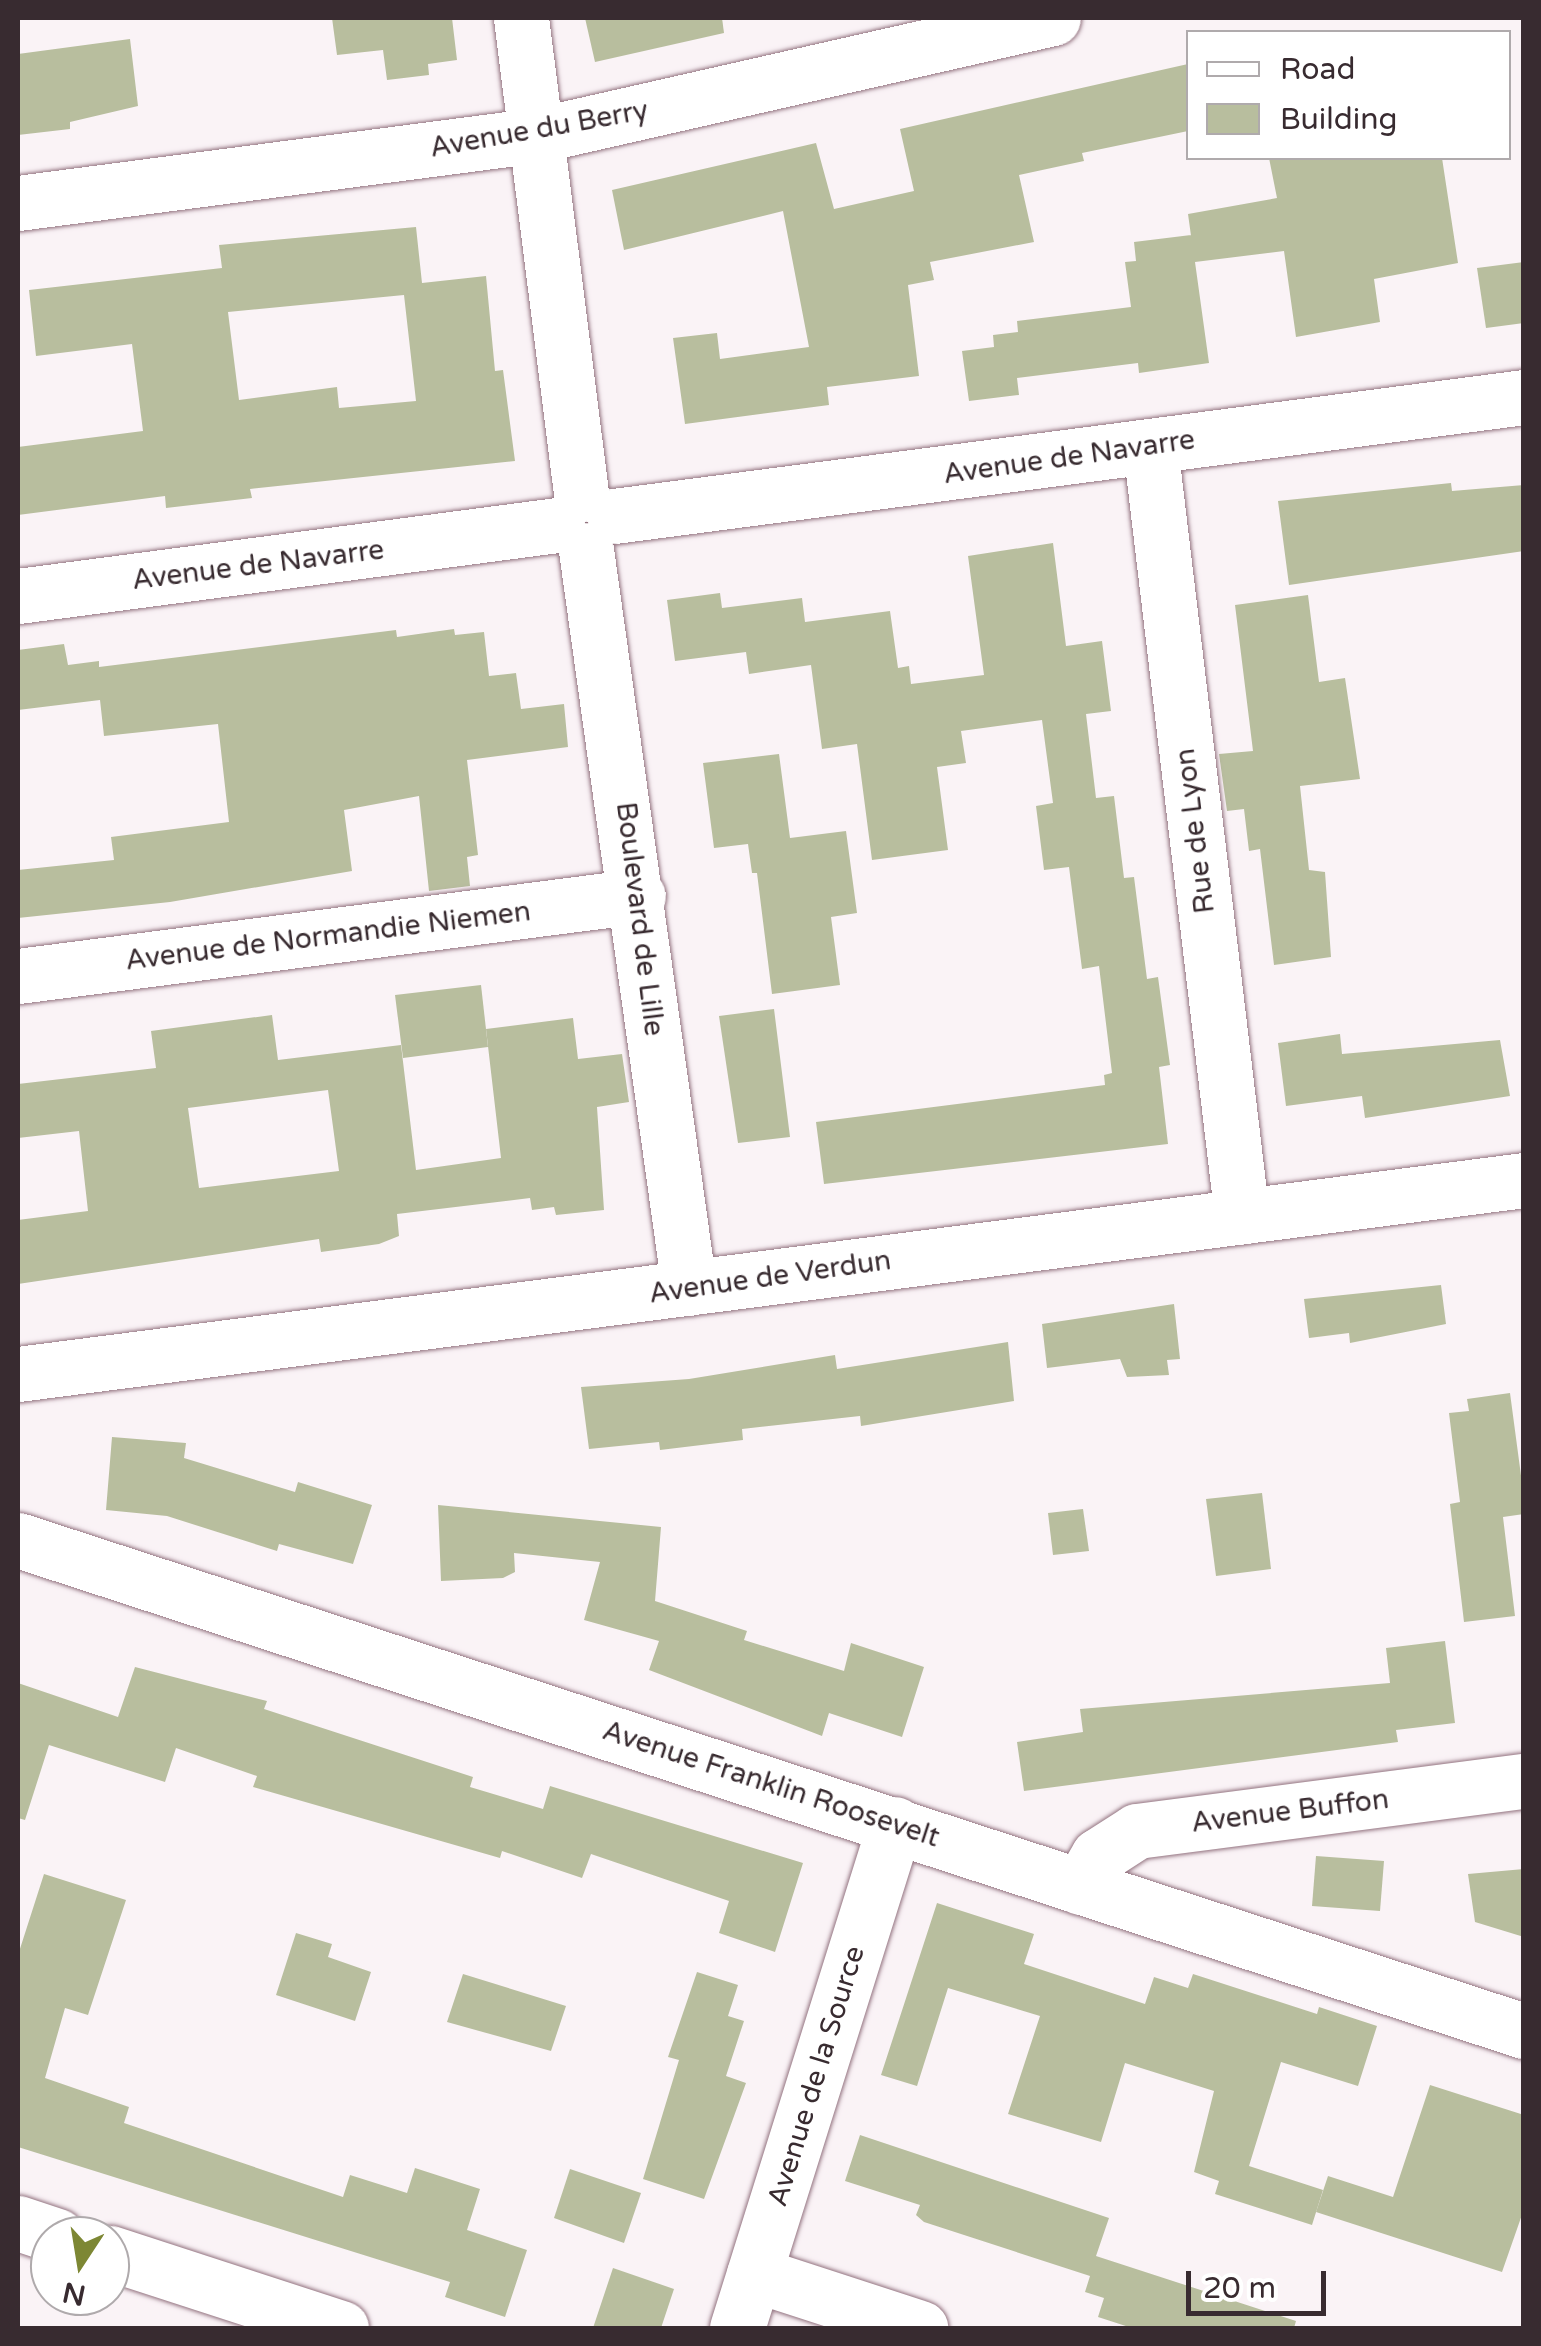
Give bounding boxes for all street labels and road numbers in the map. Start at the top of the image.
street label: Avenue du Berry [427,93,651,165]
street label: Avenue de Navarre [941,423,1197,491]
street label: Avenue de Navarre [130,533,386,597]
street label: Rue de Lyon [1168,747,1222,915]
street label: Boulevard de Lille [609,800,671,1038]
street label: Avenue de Normandie Niemen [123,894,533,978]
street label: Avenue de Verdun [647,1243,893,1311]
street label: Avenue Franklin Roosevelt [598,1714,944,1854]
street label: Avenue Buffon [1189,1782,1391,1840]
street label: Avenue de la Source [760,1942,872,2210]

